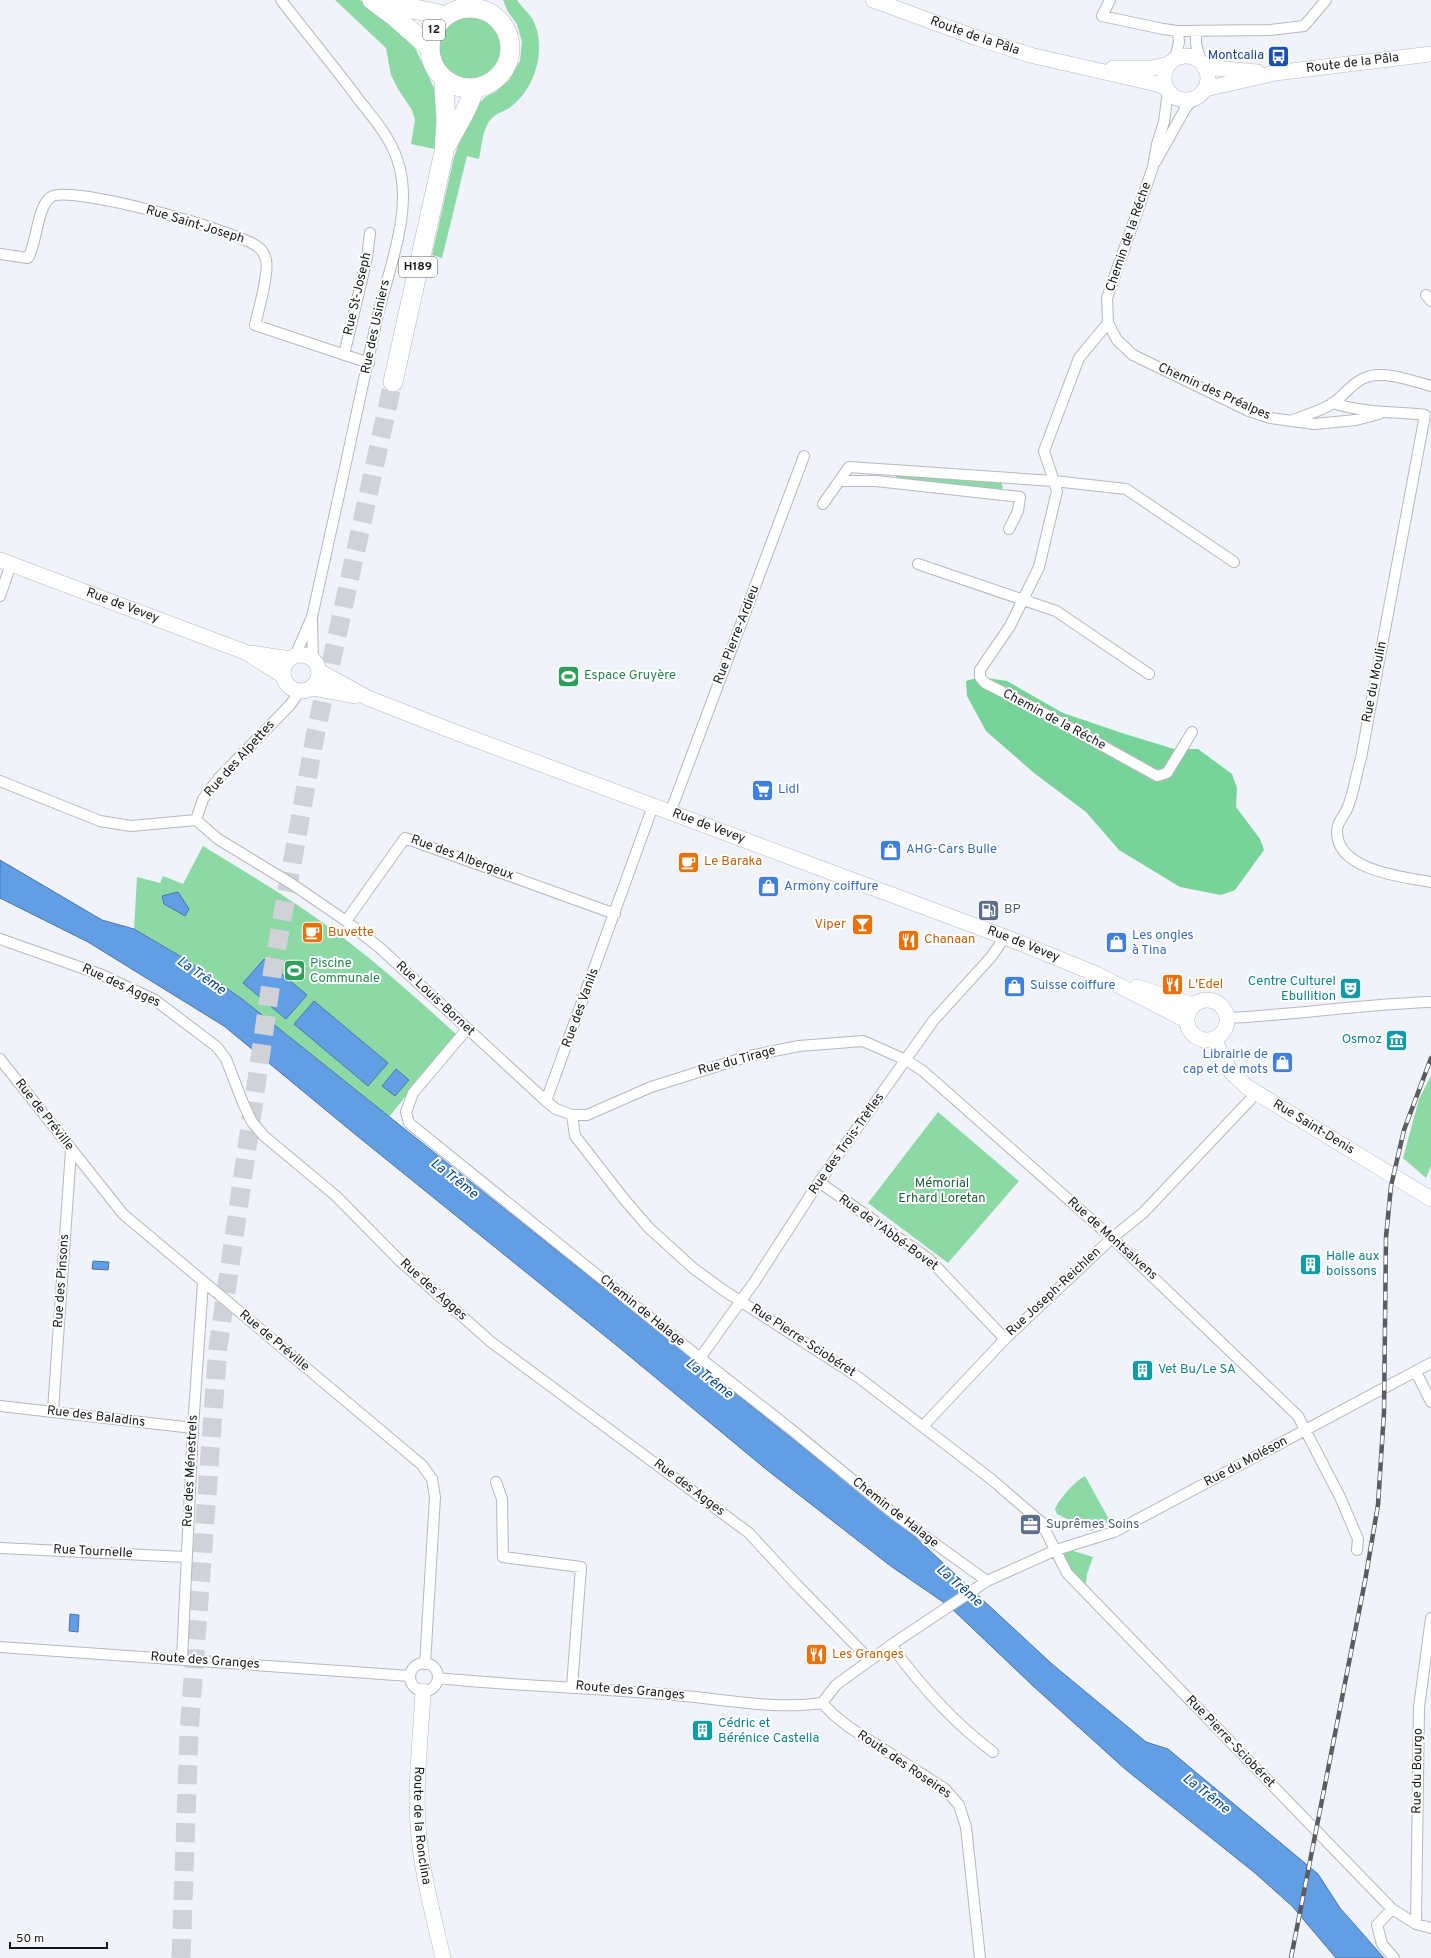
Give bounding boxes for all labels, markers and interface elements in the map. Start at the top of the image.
street label: Route de la Pâla [928,13,1021,59]
road number: 12 [423,20,445,40]
bus stop icon: Montcalia [1266,43,1292,69]
place label: Montcalia [1208,48,1264,64]
street label: Route de la Pâla [1305,50,1400,77]
street label: Chemin de la Réche [1103,180,1155,294]
street label: Rue Saint-Joseph [144,202,246,248]
street label: Rue St-Joseph [341,251,375,337]
road number: H189 [399,257,437,277]
street label: Rue des Usiniers [358,278,394,376]
street label: Chemin des Préalpes [1155,360,1273,424]
street label: Rue Pierre-Ardieu [711,583,763,687]
street label: Rue de Vevey [84,585,162,627]
street label: Rue du Moulin [1359,640,1391,724]
sports icon: Espace Gruyère [556,663,582,689]
place label: Espace Gruyère [584,668,676,684]
street label: Chemin de la Réche [1000,686,1108,754]
street label: Rue des Alpettes [201,717,279,801]
supermarket icon: Lidl [750,777,776,803]
place label: Lidl [778,782,799,798]
street label: Rue de Vevey [670,806,748,847]
street label: Rue des Albergeux [408,832,516,884]
shop icon: AHG-Cars Bulle [878,837,904,863]
place label: AHG-Cars Bulle [906,842,997,858]
cafe icon: Le Baraka [676,849,702,875]
place label: Le Baraka [704,854,762,870]
shop icon: Armony coiffure [756,874,782,900]
place label: Armony coiffure [784,879,879,895]
fuel station icon: BP [976,897,1002,923]
place label: BP [1004,902,1021,918]
bar icon: Viper [849,912,875,938]
place label: Viper [814,917,846,933]
cafe icon: Buvette [300,920,326,946]
street label: Rue de Vevey [985,923,1062,966]
place label: Buvette [328,925,374,941]
restaurant icon: Chanaan [896,927,922,953]
place label: Les ongles à Tina [1132,928,1194,959]
shop icon: Les ongles à Tina [1104,930,1130,956]
place label: Chanaan [924,932,975,948]
water label: La Trême [173,953,229,999]
place label: Piscine Communale [310,956,380,987]
sports icon: Piscine Communale [281,958,307,984]
street label: Rue Louis-Bornet [392,958,478,1040]
street label: Rue des Agges [79,961,163,1011]
street label: Rue des Vanils [559,966,603,1050]
restaurant icon: L'Edel [1160,972,1186,998]
shop icon: Suisse coiffure [1002,973,1028,999]
place label: Centre Culturel Ebullition [1248,974,1336,1005]
theatre icon: Centre Culturel Ebullition [1338,976,1364,1002]
place label: L'Edel [1188,977,1223,993]
place label: Suisse coiffure [1030,978,1116,994]
museum icon: Osmoz [1384,1027,1410,1053]
place label: Osmoz [1342,1032,1382,1048]
street label: Rue du Tirage [696,1043,778,1079]
place label: Librairie de cap et de mots [1183,1047,1268,1078]
shop icon: Librairie de cap et de mots [1270,1049,1296,1075]
street label: Rue de Préville [11,1076,77,1154]
street label: Rue des Trois-Trèfles [806,1090,888,1198]
street label: Rue Saint-Denis [1270,1096,1357,1158]
water label: La Trême [427,1155,482,1203]
park label: Mémorial Erhard Loretan [898,1176,986,1207]
street label: Rue de l'Abbé-Bovet [835,1191,941,1275]
street label: Rue de Montsalvens [1064,1194,1160,1284]
street label: Rue des Pinsons [51,1233,73,1329]
street label: Rue Joseph-Reichlen [1004,1244,1104,1340]
place label: Halle aux boissons [1326,1249,1380,1280]
building icon: Halle aux boissons [1297,1251,1323,1277]
street label: Rue des Agges [396,1256,470,1324]
street label: Chemin de Halage [596,1272,688,1350]
street label: Rue Pierre-Sciobéret [748,1301,859,1381]
street label: Rue de Préville [236,1307,312,1375]
water label: La Trême [682,1355,737,1403]
building icon: Vet Bu/Le SA [1129,1357,1155,1383]
place label: Vet Bu/Le SA [1158,1362,1236,1378]
street label: Rue des Baladins [46,1403,146,1431]
street label: Rue des Ménestrels [180,1414,202,1528]
street label: Rue du Moléson [1202,1433,1290,1491]
street label: Rue des Agges [650,1456,728,1520]
street label: Chemin de Halage [849,1474,941,1552]
office icon: Suprêmes Soins [1018,1512,1044,1538]
place label: Suprêmes Soins [1046,1517,1139,1533]
street label: Rue Tournelle [53,1542,133,1562]
water label: La Trême [932,1561,986,1611]
restaurant icon: Les Granges [804,1642,830,1668]
place label: Les Granges [832,1647,904,1663]
street label: Route des Granges [150,1649,260,1673]
street label: Route des Granges [575,1678,685,1704]
street label: Rue Pierre-Sciobéret [1182,1693,1278,1791]
place label: Cédric et Bérénice Castella [718,1716,819,1747]
building icon: Cédric et Bérénice Castella [689,1718,715,1744]
street label: Route des Roseires [854,1727,954,1803]
street label: Rue du Bourgo [1409,1728,1427,1814]
street label: Route de la Ronclina [409,1766,434,1886]
water label: La Trême [1179,1770,1234,1818]
scale bar [10,1924,107,1950]
text: 50 m [16,1931,44,1947]

